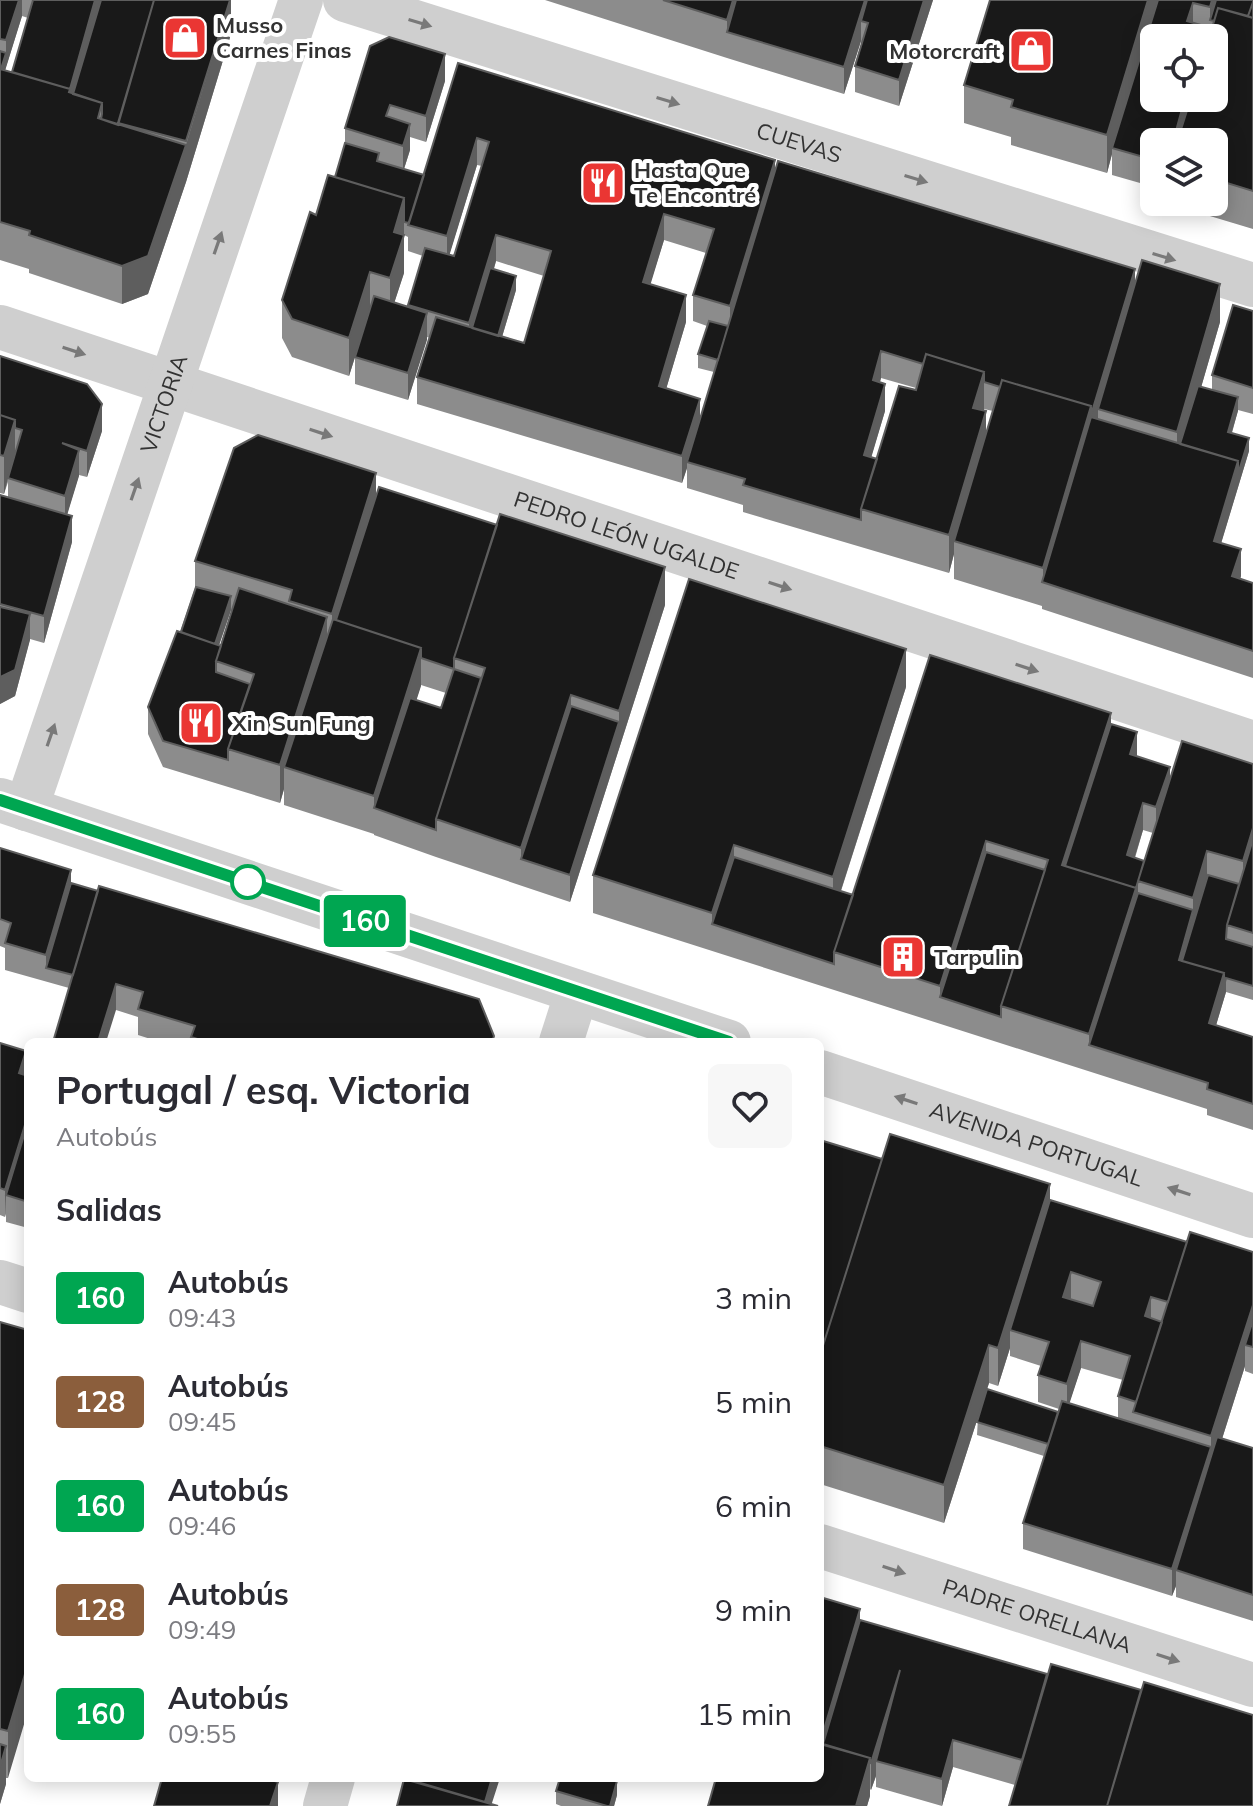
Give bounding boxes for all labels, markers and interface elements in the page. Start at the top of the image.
place label: Musso Carnes Finas [216,11,352,64]
shop icon: Musso Carnes Finas [161,14,209,62]
one-way arrow [408,18,432,30]
map controls [1140,24,1228,216]
button: locate [1140,24,1228,112]
shop icon: Motorcraft [1007,27,1055,75]
place label: Motorcraft [889,37,1000,65]
one-way arrow [656,96,680,108]
street label: CUEVAS [753,116,845,169]
button: layers [1140,128,1228,216]
place label: Hasta Que Te Encontré [634,156,756,209]
restaurant icon: Hasta Que Te Encontré [579,159,627,207]
one-way arrow [904,174,928,186]
one-way arrow [213,230,225,254]
one-way arrow [1152,252,1176,264]
one-way arrow [62,346,86,358]
street label: VICTORIA [134,351,193,457]
one-way arrow [309,428,333,440]
one-way arrow [129,477,141,501]
street label: PEDRO LEÓN UGALDE [510,485,742,585]
one-way arrow [768,580,792,593]
one-way arrow [1015,662,1039,675]
restaurant icon: Xin Sun Fung [177,699,225,747]
place label: Xin Sun Fung [231,709,371,737]
one-way arrow [45,723,57,747]
unlabelled marker [231,865,265,899]
line badge: 160 [319,895,411,947]
text: 160 [340,903,390,938]
building icon: Tarpulin [879,933,927,981]
place label: Tarpulin [934,943,1020,971]
button: heart [708,1064,792,1148]
text: Portugal / esq. Victoria [56,1066,471,1114]
one-way arrow [893,1094,917,1106]
street label: AVENIDA PORTUGAL [926,1095,1147,1192]
text: Autobús [56,1120,157,1153]
one-way arrow [1167,1185,1191,1197]
text: Salidas [56,1191,162,1229]
text: Autobús [168,1263,289,1301]
text: 3 min [715,1279,792,1317]
text: 160 [75,1280,125,1315]
text: 09:43 [168,1301,236,1334]
text: Autobús [168,1367,289,1405]
text: 5 min [715,1383,792,1421]
text: 128 [75,1384,125,1419]
text: 09:45 [168,1405,236,1438]
text: Autobús [168,1471,289,1509]
text: 6 min [715,1487,792,1525]
text: 160 [75,1488,125,1523]
text: 09:46 [168,1509,236,1542]
one-way arrow [883,1564,907,1576]
street label: PADRE ORELLANA [939,1572,1135,1659]
text: Autobús [168,1575,289,1613]
text: 9 min [715,1591,792,1629]
text: 128 [75,1592,125,1627]
text: 09:49 [168,1613,236,1646]
one-way arrow [1157,1652,1181,1665]
text: Autobús [168,1679,289,1717]
text: 15 min [697,1695,792,1733]
text: 160 [75,1696,125,1731]
text: 09:55 [168,1717,236,1750]

